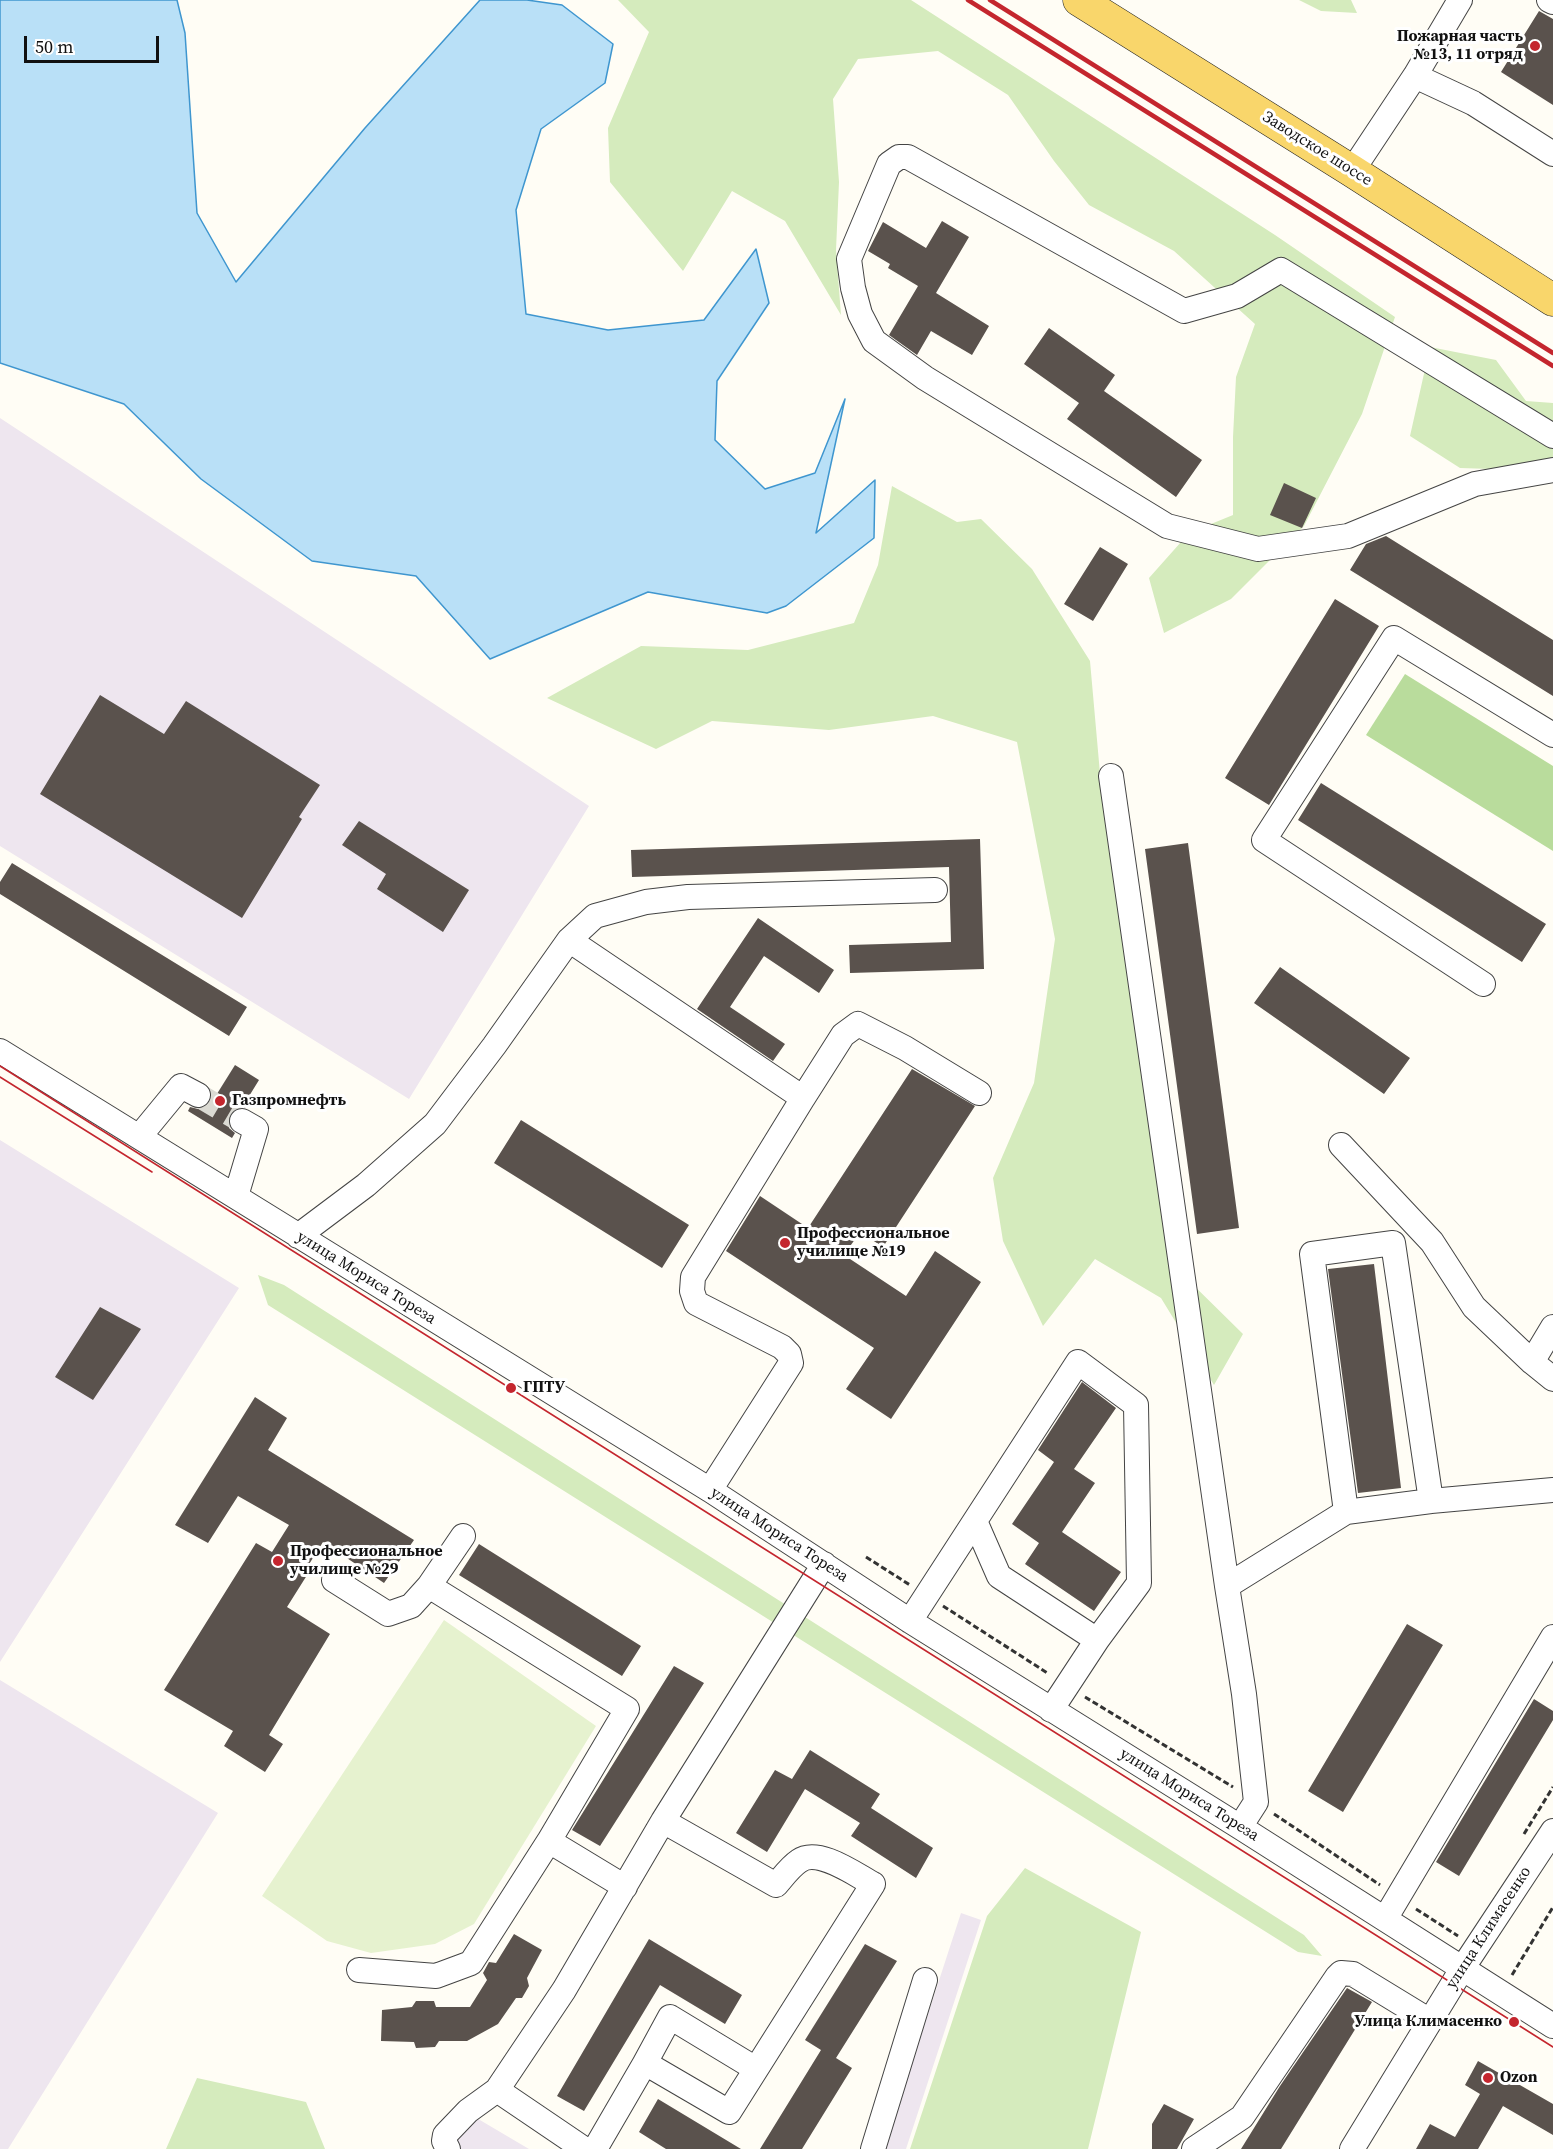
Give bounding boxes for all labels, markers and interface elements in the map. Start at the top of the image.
scale bar [27,24,162,62]
place label: Пожарная часть №13, 11 отряд [1397,27,1523,65]
text: 50 m [35,34,73,59]
marker: Пожарная часть №13, 11 отряд [1528,39,1542,53]
street label: Заводское шоссе [1259,108,1375,190]
place label: Газпромнефть [232,1091,346,1111]
marker: Газпромнефть [213,1094,227,1108]
place label: Профессиональное училище №19 [797,1224,950,1262]
street label: улица Мориса Тореза [293,1227,439,1329]
marker: Профессиональное училище №19 [778,1236,792,1250]
place label: ГПТУ [523,1378,565,1398]
marker: ГПТУ [504,1381,518,1395]
street label: улица Мориса Тореза [707,1483,851,1587]
place label: Профессиональное училище №29 [290,1542,443,1580]
marker: Профессиональное училище №29 [271,1554,285,1568]
street label: улица Мориса Тореза [1116,1744,1262,1846]
street label: улица Климасенко [1442,1863,1536,1993]
place label: Улица Климасенко [1354,2012,1502,2032]
marker: Улица Климасенко [1507,2015,1521,2029]
place label: Ozon [1500,2068,1538,2088]
marker: Ozon [1481,2071,1495,2085]

